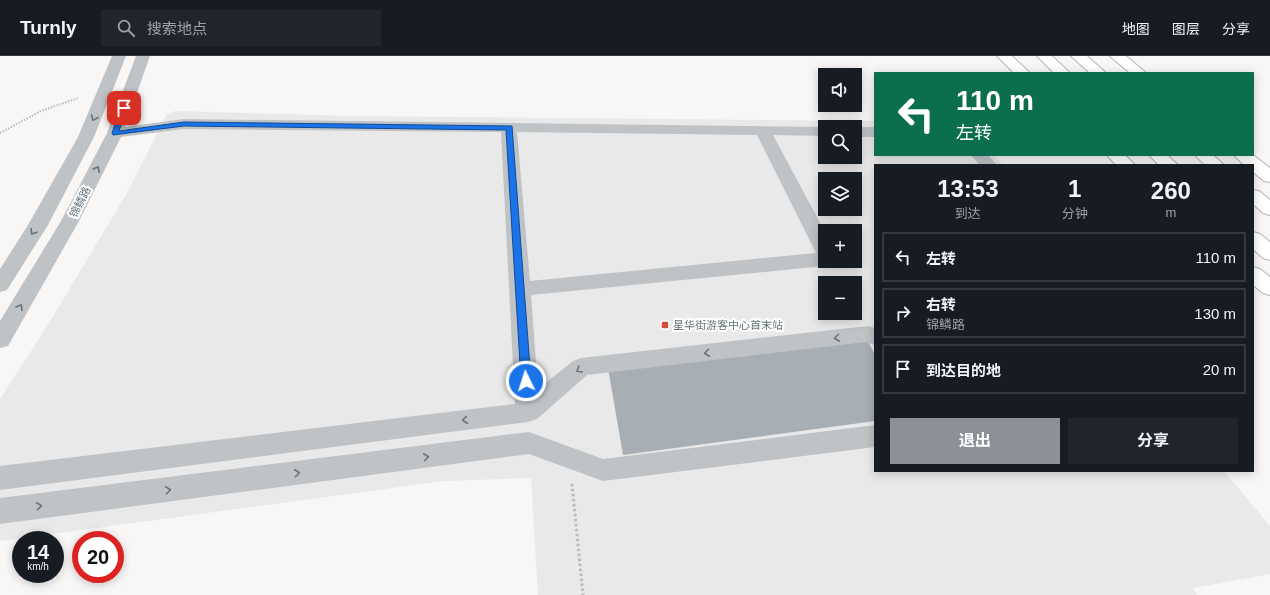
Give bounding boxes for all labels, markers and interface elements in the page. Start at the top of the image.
search box [101,10,381,46]
text: Turnly [20,17,77,38]
icon: search [115,17,137,39]
text: 搜索地点 [147,20,207,37]
text: 地图 [1122,21,1150,37]
text: 图层 [1172,21,1200,37]
text: 分享 [1222,21,1250,37]
map controls [818,68,862,320]
button: sound [818,68,862,112]
text: 110 m [956,85,1034,116]
icon: left [890,88,942,140]
pin [107,91,141,125]
icon: arrive [113,97,135,119]
one-way arrow [91,115,99,122]
button: search [818,120,862,164]
text: 左转 [956,123,992,143]
one-way arrow [92,166,100,173]
button: layers [818,172,862,216]
text: 13:53 [937,175,999,202]
text: 1 [1068,175,1081,202]
text: 260 [1151,177,1191,204]
street label: 锦鳞路 [67,185,93,219]
text: m [1165,205,1176,220]
text: 到达 [955,206,981,221]
text: 分钟 [1062,206,1088,221]
button: + [818,224,862,268]
one-way arrow [30,228,37,235]
icon: left [892,246,914,268]
text: 110 m [1195,249,1236,266]
text: 左转 [926,250,956,267]
button: − [818,276,862,320]
text: 右转 [926,296,956,313]
icon: right [892,302,914,324]
one-way arrow [16,304,23,311]
text: 130 m [1194,305,1236,322]
text: 锦鳞路 [926,317,965,332]
place label: 星华街游客中心首末站 [673,319,783,331]
marker: 星华街游客中心首末站 [660,320,670,330]
one-way arrow [834,333,840,342]
one-way arrow [704,348,710,357]
icon: arrive [892,358,914,380]
position arrow [505,360,547,402]
text: 20 m [1203,361,1236,378]
text: 到达目的地 [926,362,1001,379]
one-way arrow [577,365,584,373]
one-way arrow [462,415,468,424]
button: 退出 [890,418,1060,464]
button: 分享 [1068,418,1238,464]
one-way arrow [422,452,429,461]
one-way arrow [294,469,300,478]
one-way arrow [165,485,171,494]
one-way arrow [36,502,42,511]
speed limit sign: 20 [72,531,124,583]
text: 14 [27,541,49,563]
text: km/h [27,561,49,572]

